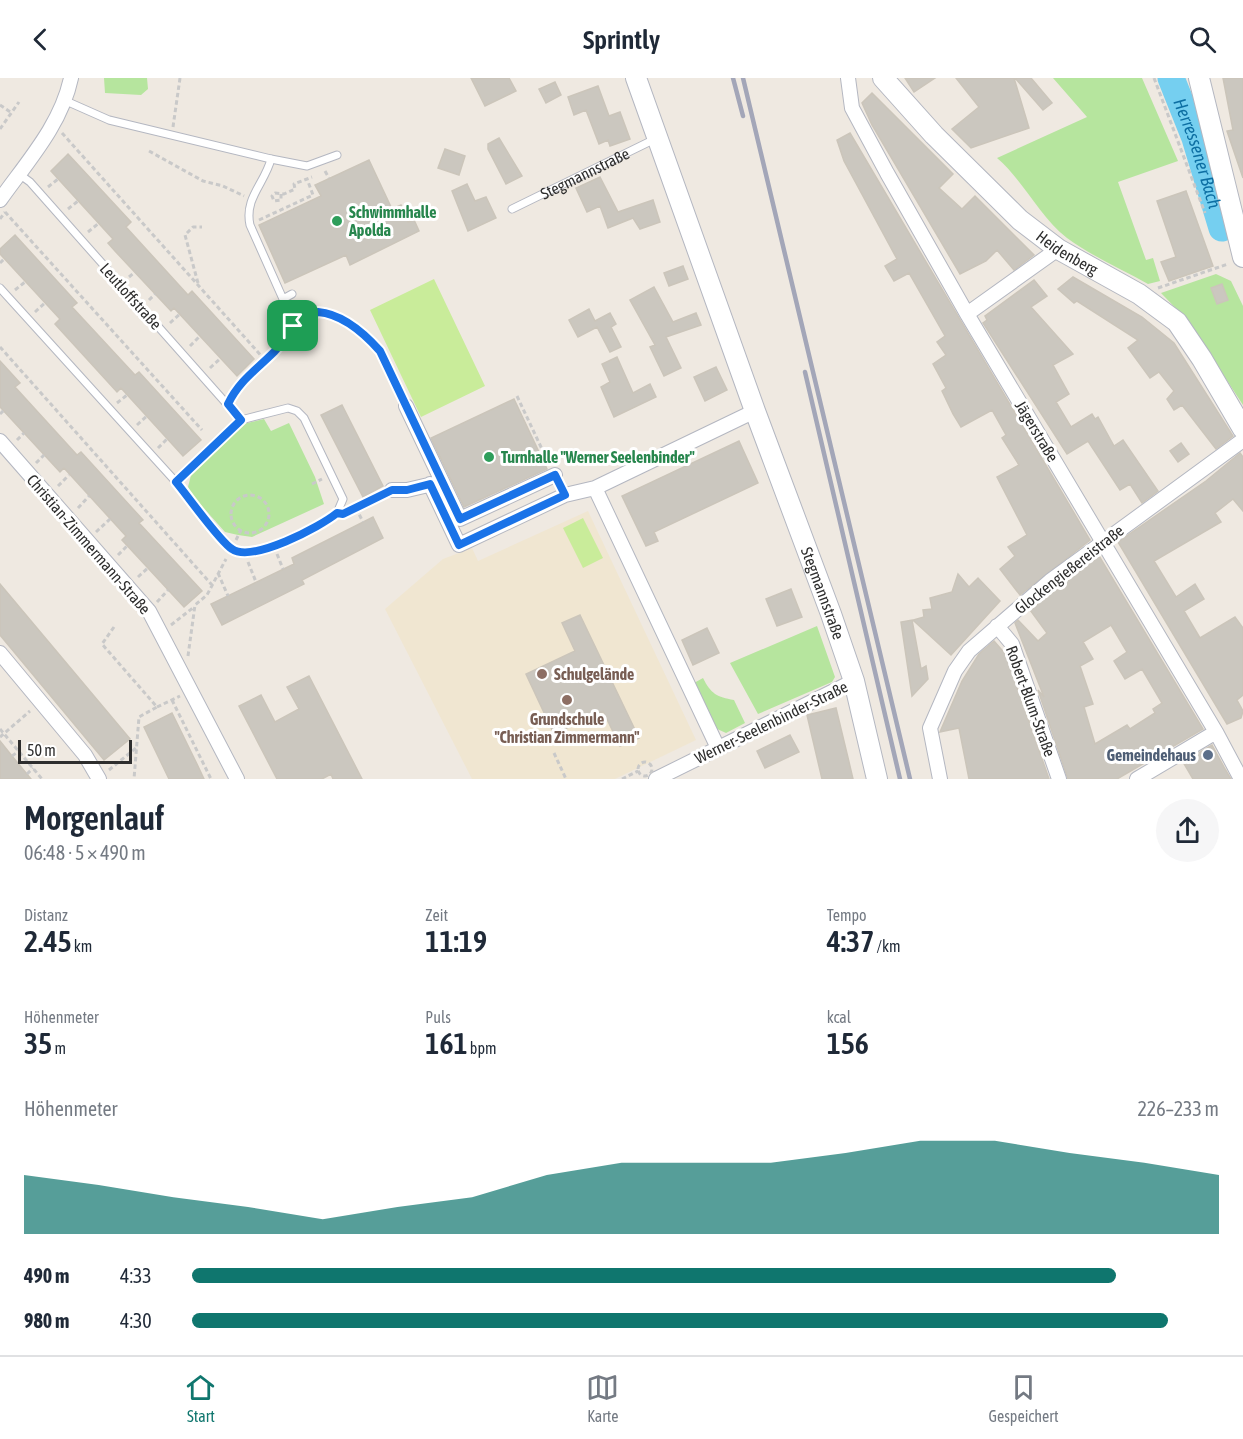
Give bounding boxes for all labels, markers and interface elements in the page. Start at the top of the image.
icon: back [24,23,57,56]
icon: search [1186,23,1219,56]
text: Sprintly [583,24,660,55]
water label: Herressener Bach [1170,95,1226,211]
street label: Stegmannstraße [537,144,632,203]
place label: Schwimmhalle Apolda [348,203,436,239]
marker: Schwimmhalle Apolda [330,214,344,228]
street label: Heidenberg [1033,227,1101,279]
street label: Leutloffstraße [97,259,165,333]
pin [267,300,318,351]
icon: arrive [276,309,309,342]
street label: Jägerstraße [1011,397,1062,465]
place label: Turnhalle "Werner Seelenbinder" [501,448,696,466]
marker: Turnhalle "Werner Seelenbinder" [482,450,496,464]
street label: Christian-Zimmermann-Straße [24,471,154,617]
street label: Glockengießereistraße [1011,521,1128,618]
street label: Stegmannstraße [798,545,848,642]
street label: Robert-Blum-Straße [1003,643,1059,759]
place label: Schulgelände [554,665,634,683]
marker: Schulgelände [535,667,549,681]
street label: Werner-Seelenbinder-Straße [692,677,850,767]
marker: Grundschule "Christian Zimmermann" [560,693,574,707]
place label: Grundschule "Christian Zimmermann" [494,710,640,746]
scale bar [18,737,132,764]
text: 50 m [27,741,56,759]
place label: Gemeindehaus [1107,746,1196,764]
marker: Gemeindehaus [1201,748,1215,762]
text: Morgenlauf [24,799,164,837]
button: share [1156,799,1219,862]
text: 06:48 · 5 × 490 m [24,841,146,864]
text: Distanz [24,906,68,924]
text: Zeit [425,906,448,924]
text: Tempo [827,906,867,924]
text: 2.45 [24,924,72,958]
text: 11:19 [425,924,487,958]
text: 4:37 [827,924,874,958]
text: km [72,937,92,955]
text: /km [874,937,900,955]
text: Höhenmeter [24,1008,99,1026]
text: Puls [425,1008,451,1026]
text: kcal [827,1008,851,1026]
text: 35 [24,1026,52,1060]
text: 161 [425,1026,468,1060]
text: 156 [827,1026,869,1060]
text: m [52,1039,66,1057]
text: bpm [468,1039,497,1057]
text: Höhenmeter [24,1097,118,1120]
text: 226–233 m [1137,1097,1219,1120]
text: 490 m [24,1264,69,1287]
text: 4:33 [120,1264,152,1287]
text: 980 m [24,1309,69,1332]
text: 4:30 [120,1309,152,1332]
tab: Start [184,1371,217,1425]
tab: Karte [586,1371,619,1425]
tab: Gespeichert [988,1371,1059,1425]

